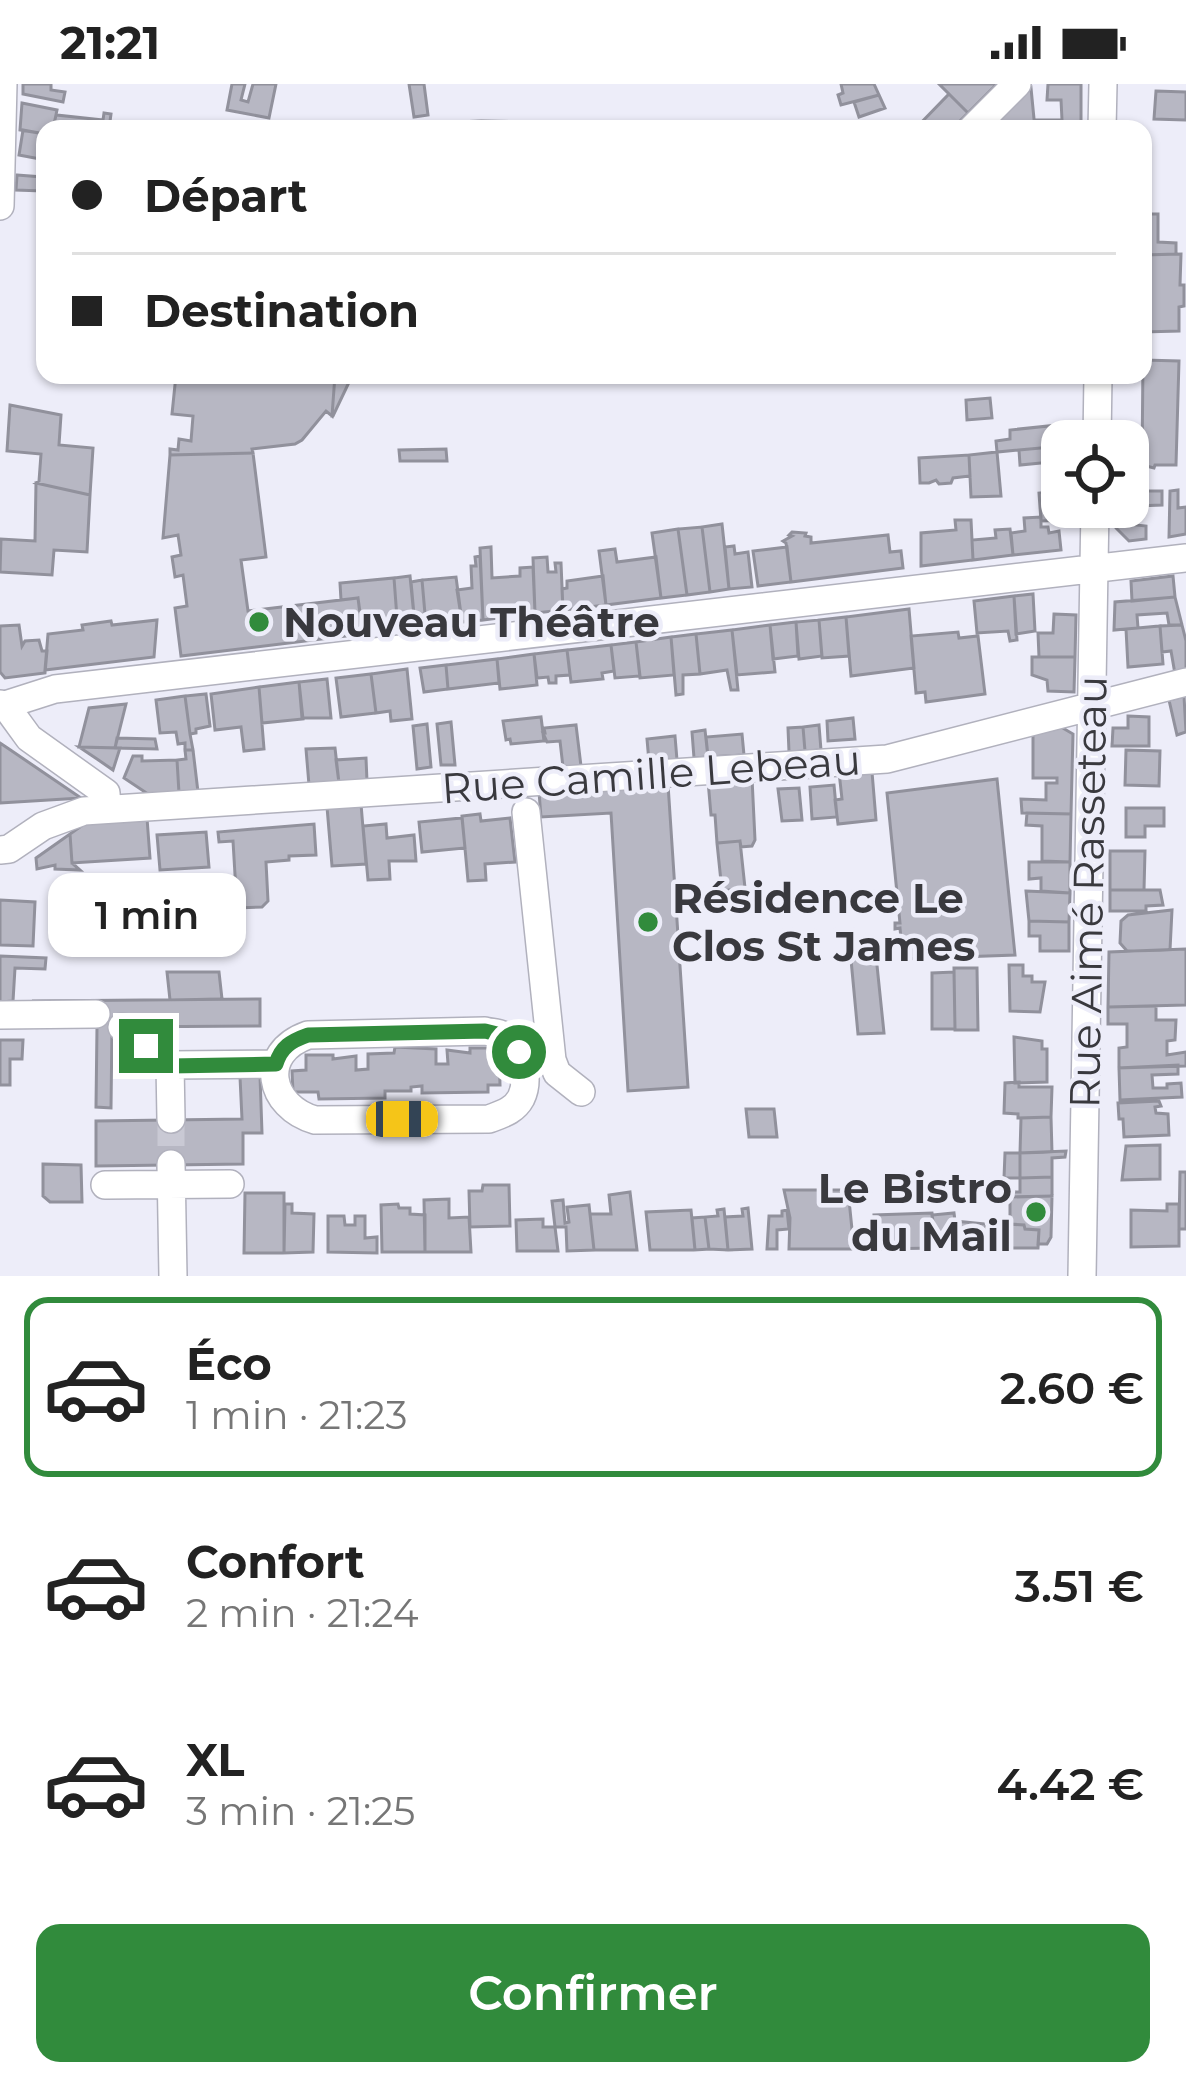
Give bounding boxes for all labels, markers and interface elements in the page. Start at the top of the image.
text: 21:21 [60,15,160,70]
text: Départ [144,168,308,223]
text: Destination [144,283,419,338]
map controls [1041,420,1149,528]
button: locate [1041,420,1149,528]
place label: Nouveau Théâtre [283,596,660,648]
marker: Nouveau Théâtre [246,609,272,635]
street label: Rue Aimé Rasseteau [1058,675,1118,1109]
street label: Rue Camille Lebeau [440,733,862,815]
callout: 1 min [47,872,245,956]
place label: Résidence Le Clos St James [672,872,975,972]
text: 1 min [95,891,199,939]
marker: Résidence Le Clos St James [635,909,661,935]
route end [119,1019,173,1073]
route start [492,1025,546,1079]
car [366,1101,438,1137]
place label: Le Bistro du Mail [818,1162,1012,1262]
marker: Le Bistro du Mail [1023,1199,1049,1225]
icon: car [42,1333,150,1441]
text: Éco [186,1336,272,1391]
text: 2.60 € [1000,1360,1144,1415]
text: 1 min · 21:23 [186,1391,407,1439]
icon: car [42,1531,150,1639]
text: Confort [186,1534,365,1589]
text: 3.51 € [1015,1558,1144,1613]
text: 2 min · 21:24 [186,1589,418,1637]
icon: car [42,1729,150,1837]
text: XL [186,1732,244,1787]
text: 4.42 € [996,1756,1144,1811]
text: 3 min · 21:25 [186,1787,415,1835]
button: Confirmer [36,1924,1150,2062]

